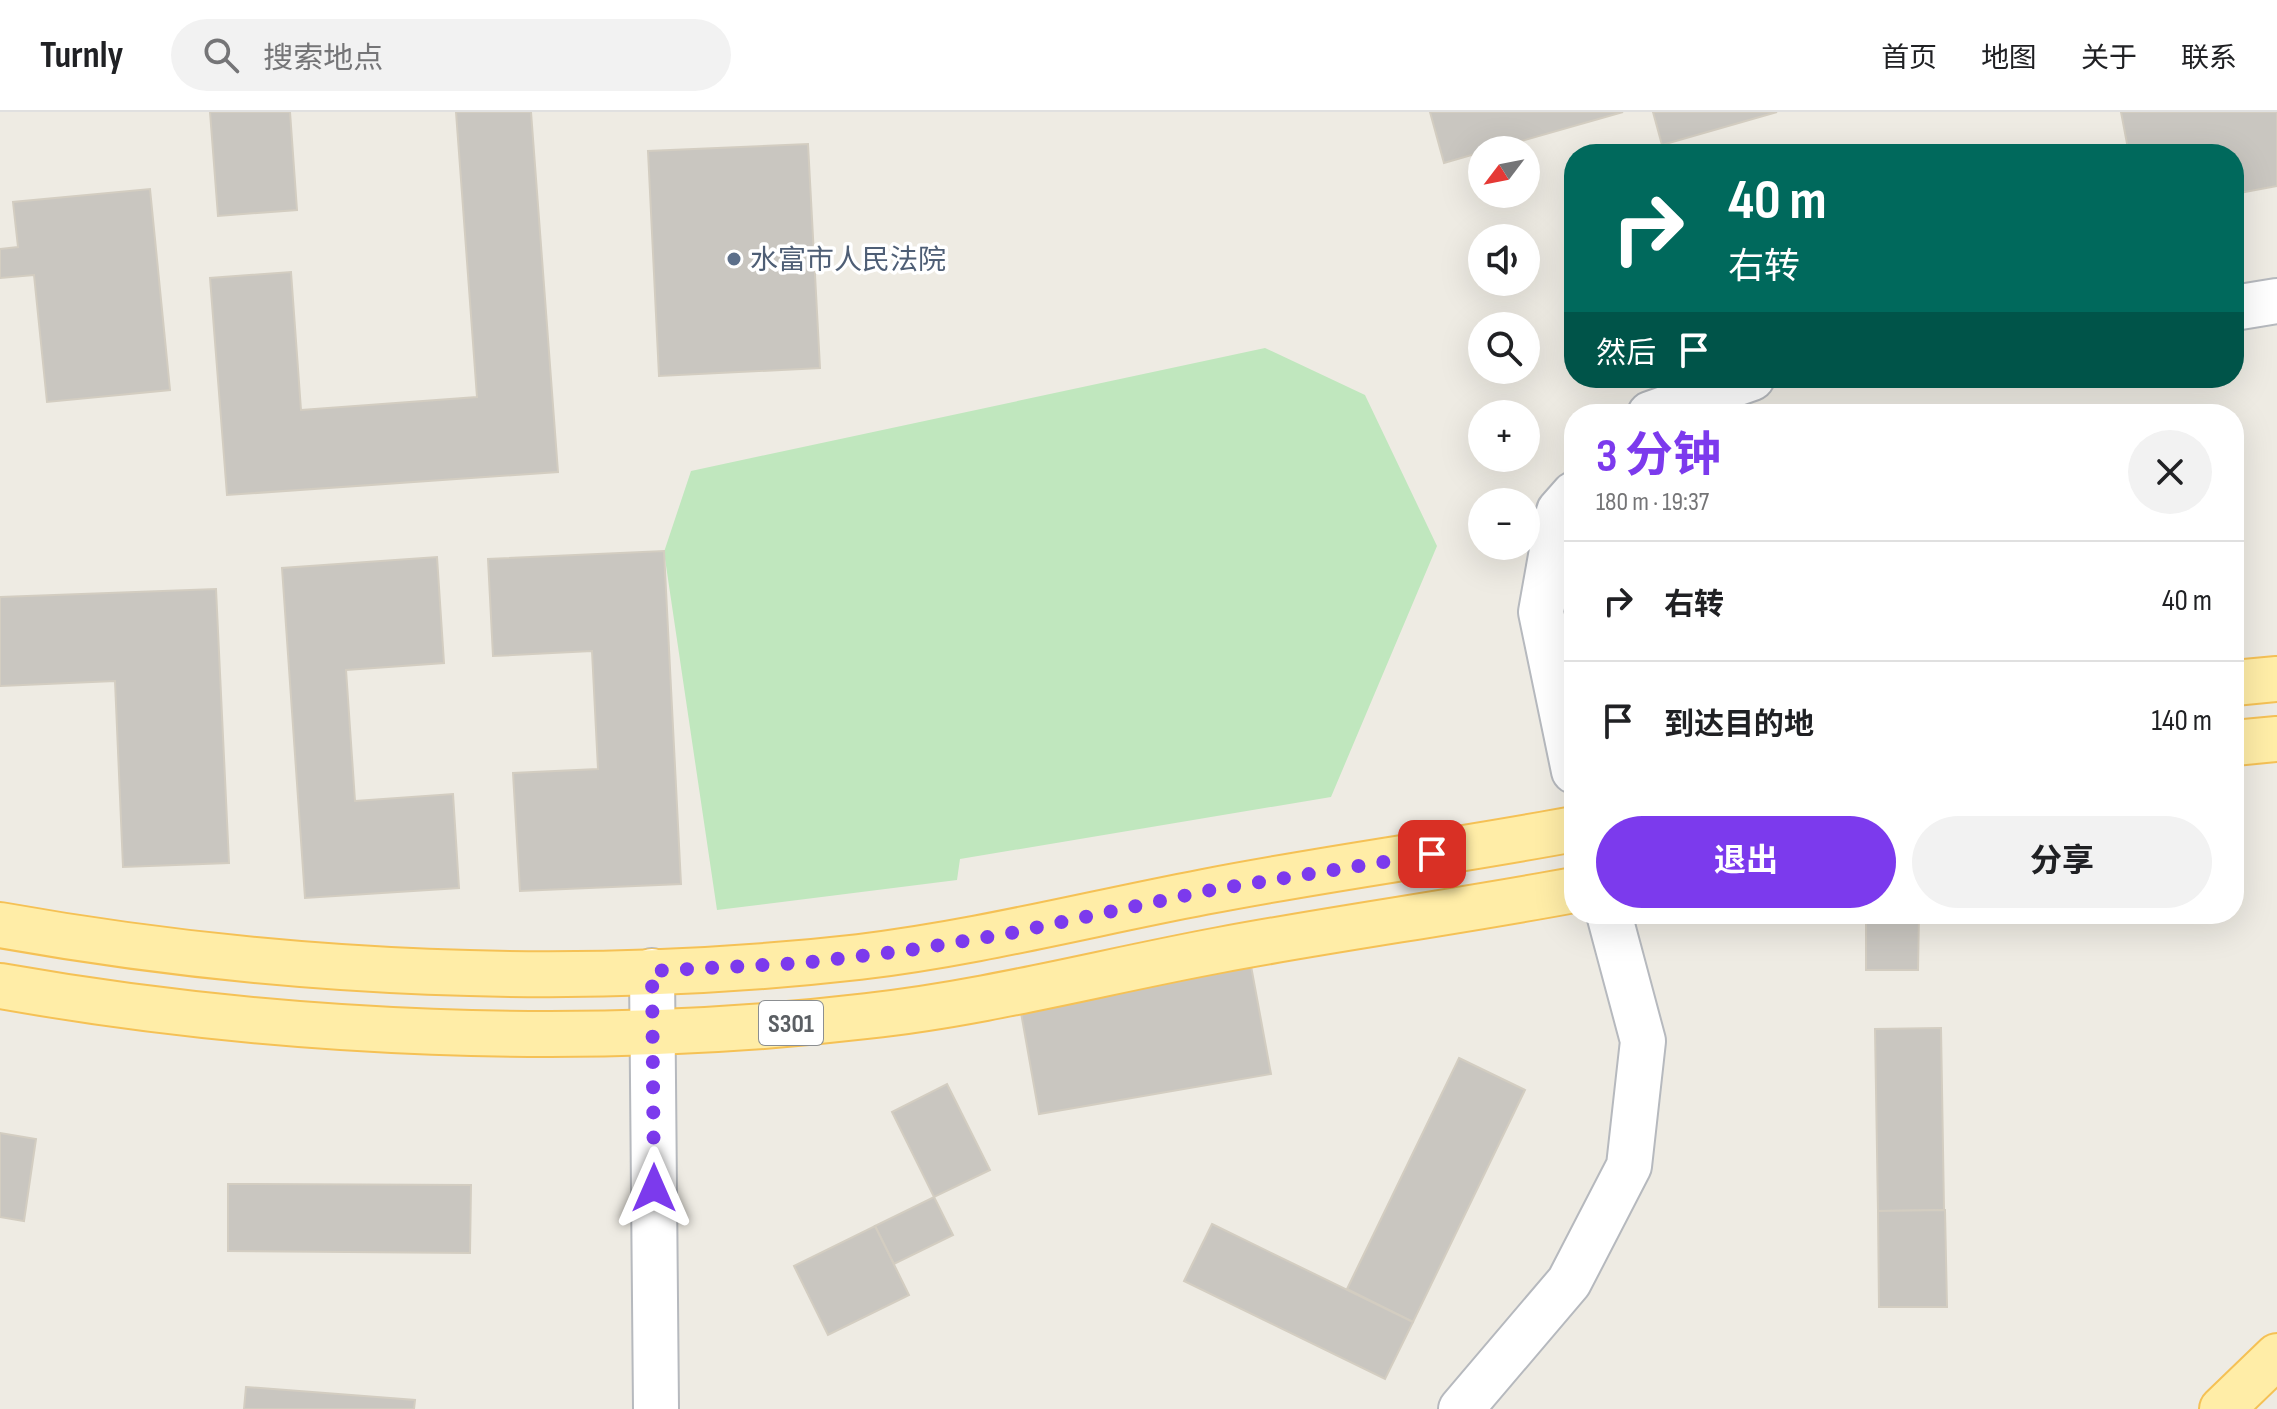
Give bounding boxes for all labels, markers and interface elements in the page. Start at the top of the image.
search box [171,19,731,91]
text: Turnly [40,33,123,78]
icon: search [199,33,243,77]
text: 搜索地点 [263,41,383,77]
text: 首页 [1881,42,1937,75]
text: 地图 [1981,42,2037,75]
text: 关于 [2081,42,2137,75]
text: 联系 [2181,42,2237,75]
north arrow [1468,136,1540,208]
map controls [1468,136,1540,560]
text: 40 m [1728,168,1827,235]
icon: right [1596,176,1700,280]
button: sound [1468,224,1540,296]
place label: 水富市人民法院 [750,244,946,277]
text: 右转 [1728,246,1800,289]
marker: 水富市人民法院 [725,250,743,268]
button: search [1468,312,1540,384]
icon: arrive [1672,328,1716,372]
text: 然后 [1596,336,1656,372]
button: + [1468,400,1540,472]
text: 3 分钟 [1596,428,1721,485]
button: close [2128,430,2212,514]
text: 180 m · 19:37 [1596,487,1709,518]
button: − [1468,488,1540,560]
icon: right [1596,579,1640,623]
text: 40 m [2162,583,2212,619]
text: 右转 [1664,587,1724,623]
icon: arrive [1596,699,1640,743]
text: 140 m [2152,703,2212,739]
text: 到达目的地 [1664,707,1814,743]
button: 退出 [1596,816,1896,908]
button: 分享 [1912,816,2212,908]
pin [1398,820,1466,888]
icon: arrive [1410,832,1454,876]
road number: S301 [759,1001,823,1045]
position arrow [612,1146,696,1230]

